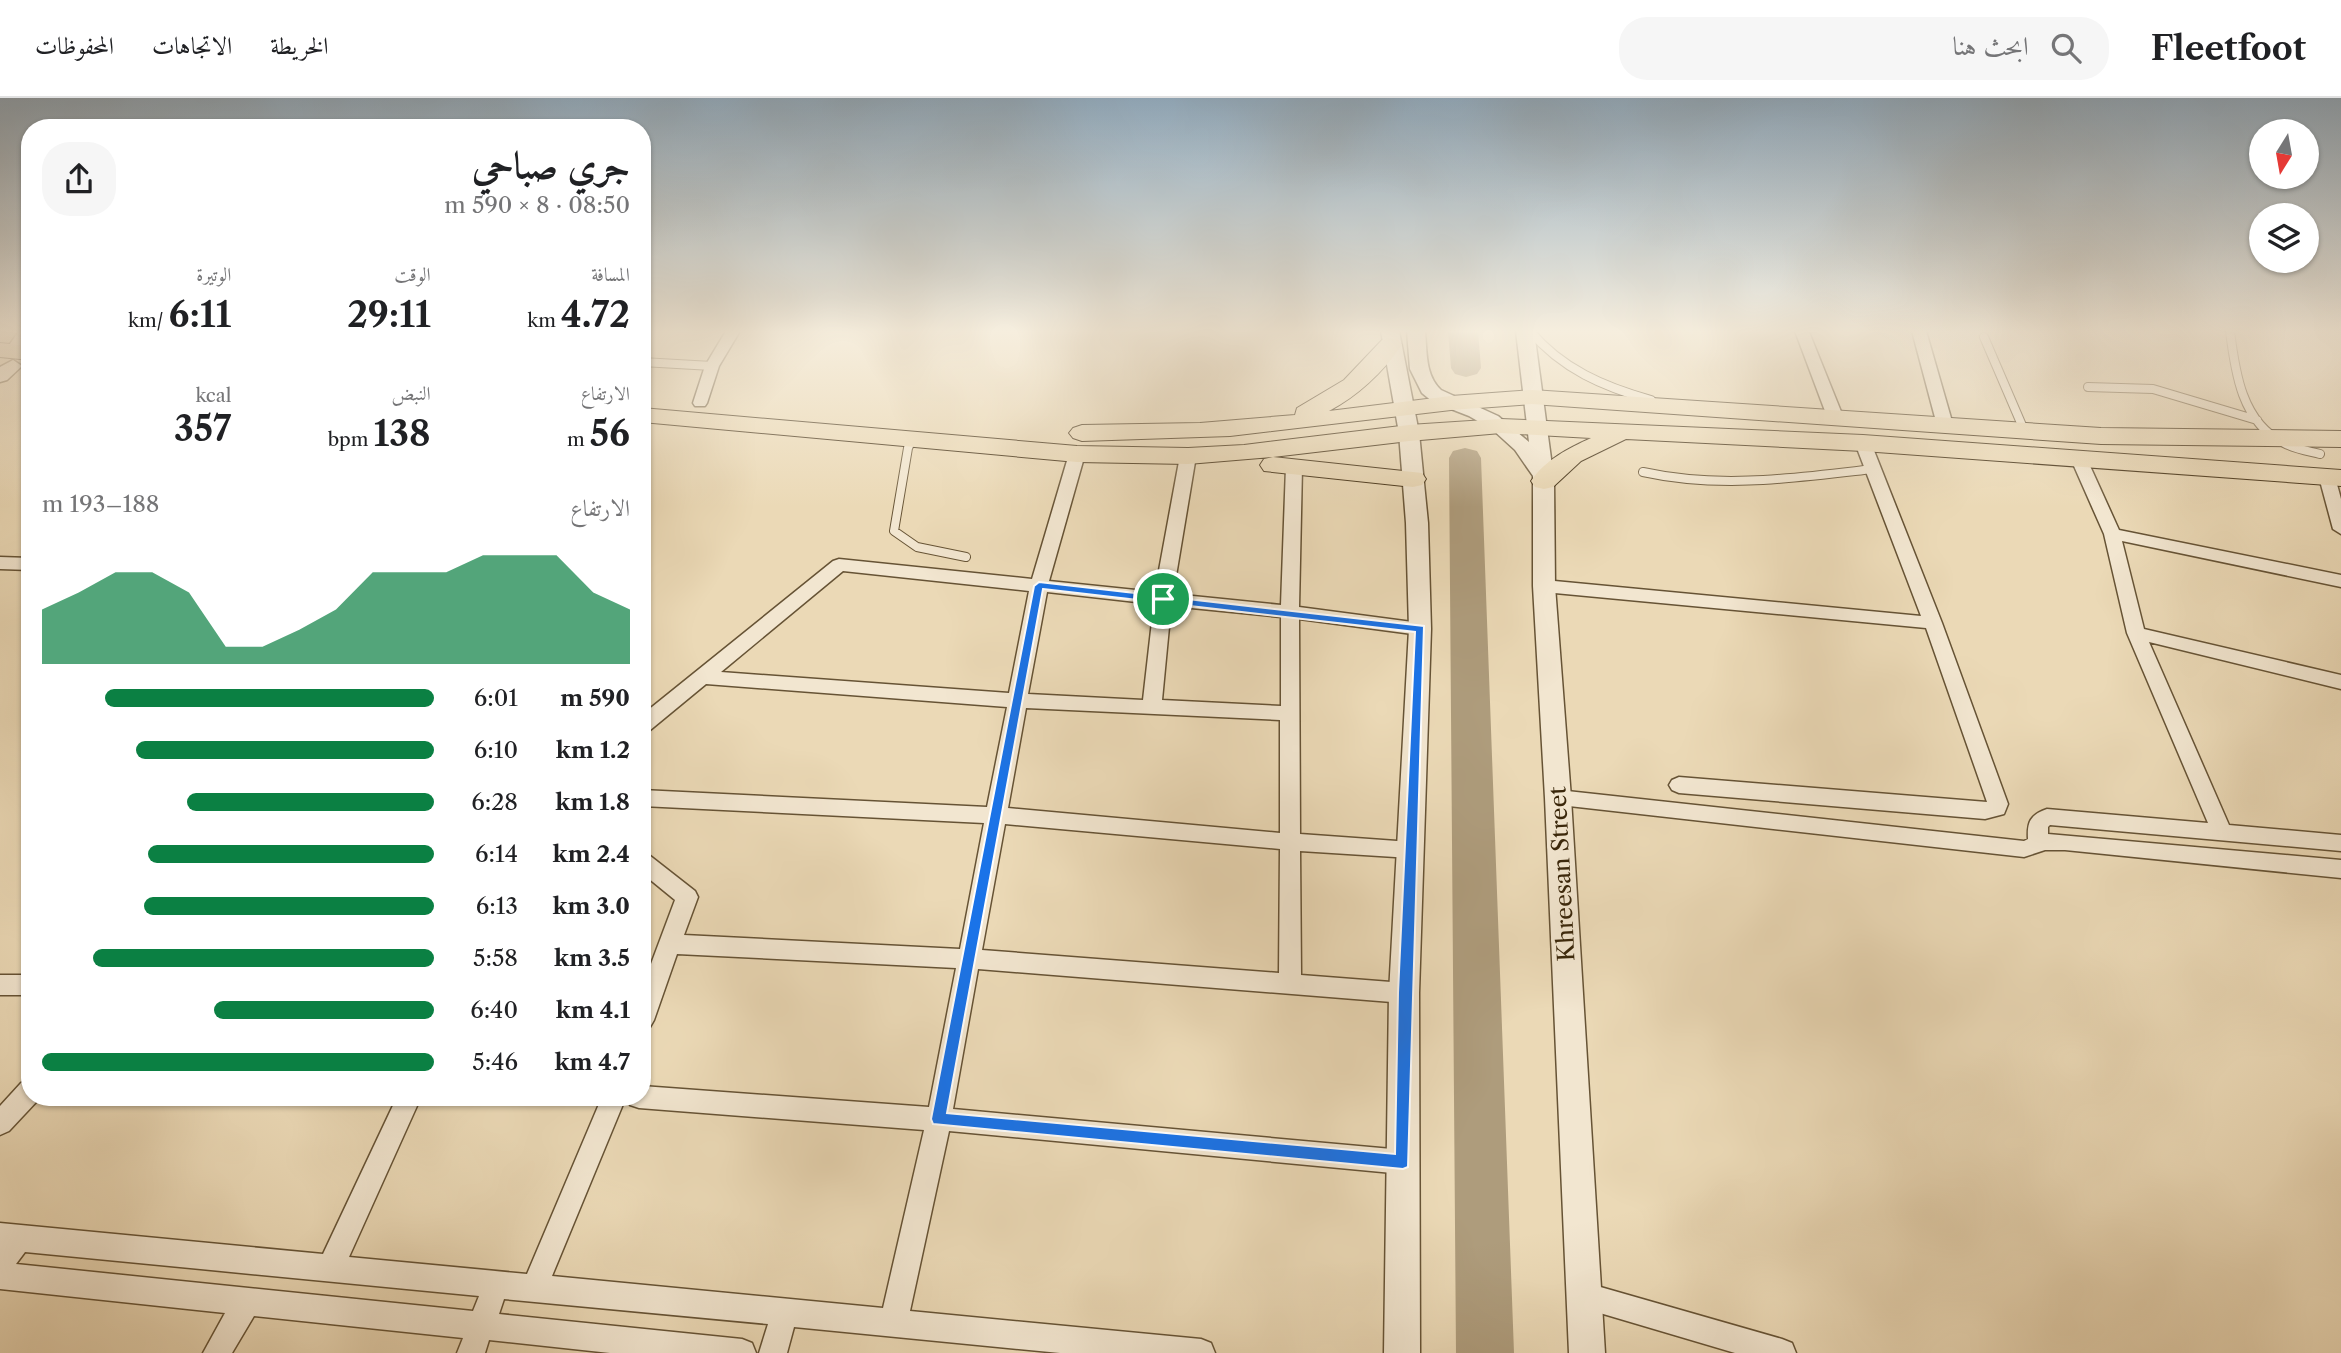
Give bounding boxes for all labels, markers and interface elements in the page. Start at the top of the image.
search box [1619,17,2109,80]
text: Fleetfoot [2151,28,2306,69]
icon: search [2047,29,2085,67]
text: ابحث هنا [1952,30,2029,62]
text: المحفوظات [35,31,114,60]
text: الاتجاهات [152,31,232,60]
text: الخريطة [270,31,329,60]
north arrow [2249,119,2319,189]
map controls [2249,119,2319,273]
text: جري صباحي [472,141,630,188]
button: share [42,142,116,216]
text: 08:50 · 8 × 590 m [444,191,630,219]
button: layers [2249,203,2319,273]
text: الوتيرة [196,263,231,286]
text: الوقت [394,263,431,286]
text: المسافة [591,263,630,286]
text: 6:11 [169,293,231,336]
text: 29:11 [347,293,431,336]
text: 4.72 [561,293,630,336]
text: /km [128,309,169,332]
text: km [527,309,561,332]
text: النبض [392,382,431,405]
text: الارتفاع [581,382,630,405]
text: kcal [195,384,231,407]
text: 357 [174,407,231,450]
text: 138 [374,412,431,455]
text: 56 [590,412,630,455]
text: bpm [328,428,374,451]
text: m [567,428,590,451]
text: 188–193 m [42,490,159,518]
text: الارتفاع [570,494,630,522]
pin [1133,569,1193,629]
icon: arrive [1144,580,1182,618]
text: 6:01 [474,684,518,712]
text: 590 m [560,684,630,712]
text: 6:10 [474,736,518,764]
text: 1.2 km [556,736,630,764]
street label: Khreesan Street [1543,786,1581,962]
text: 6:28 [471,788,518,816]
text: 1.8 km [555,788,630,816]
text: 6:14 [475,840,518,868]
text: 2.4 km [553,840,630,868]
text: 6:13 [476,892,518,920]
text: 3.0 km [552,892,630,920]
text: 5:58 [473,944,518,972]
text: 3.5 km [554,944,630,972]
text: 6:40 [470,996,518,1024]
text: 4.1 km [556,996,630,1024]
text: 5:46 [472,1048,518,1076]
text: 4.7 km [554,1048,630,1076]

